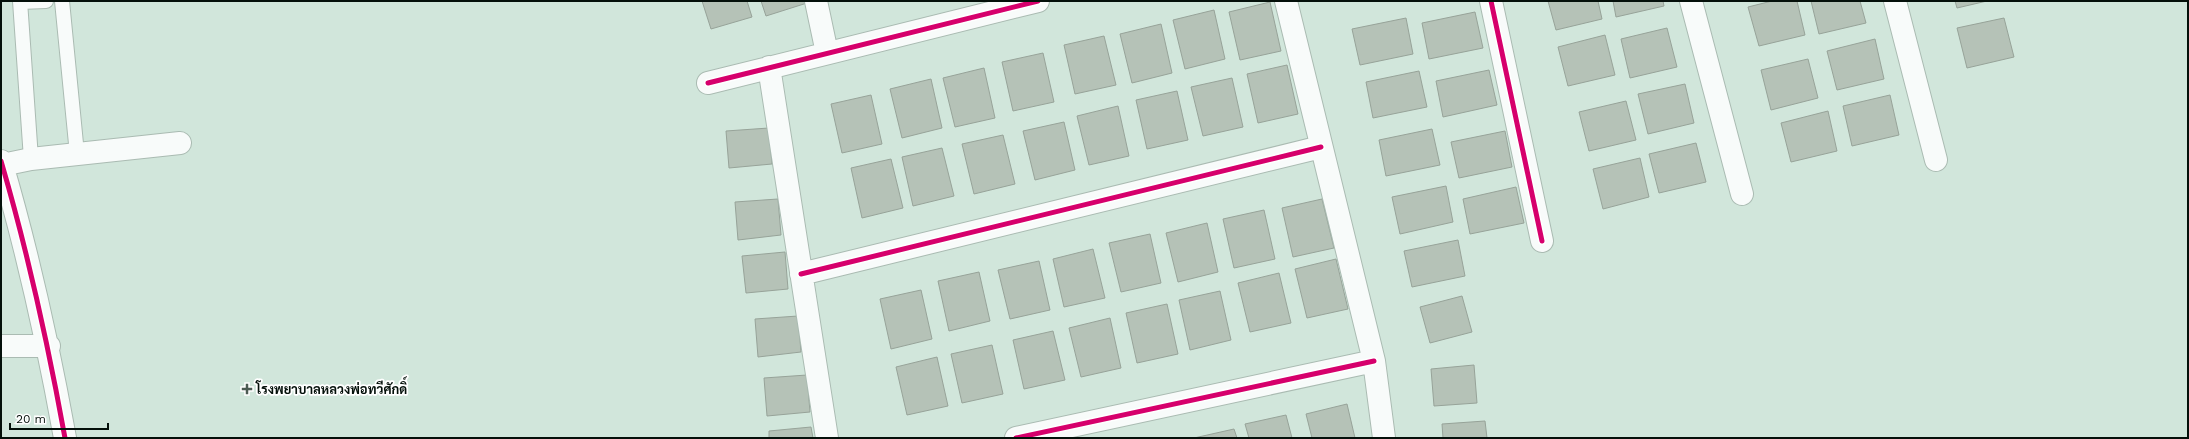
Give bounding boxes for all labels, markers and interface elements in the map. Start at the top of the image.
place label: โรงพยาบาลหลวงพ่อทวีศักดิ์ [255,376,407,397]
marker: โรงพยาบาลหลวงพ่อทวีศักดิ์ [241,383,253,395]
scale bar [10,405,108,431]
text: 20 m [16,412,46,426]

